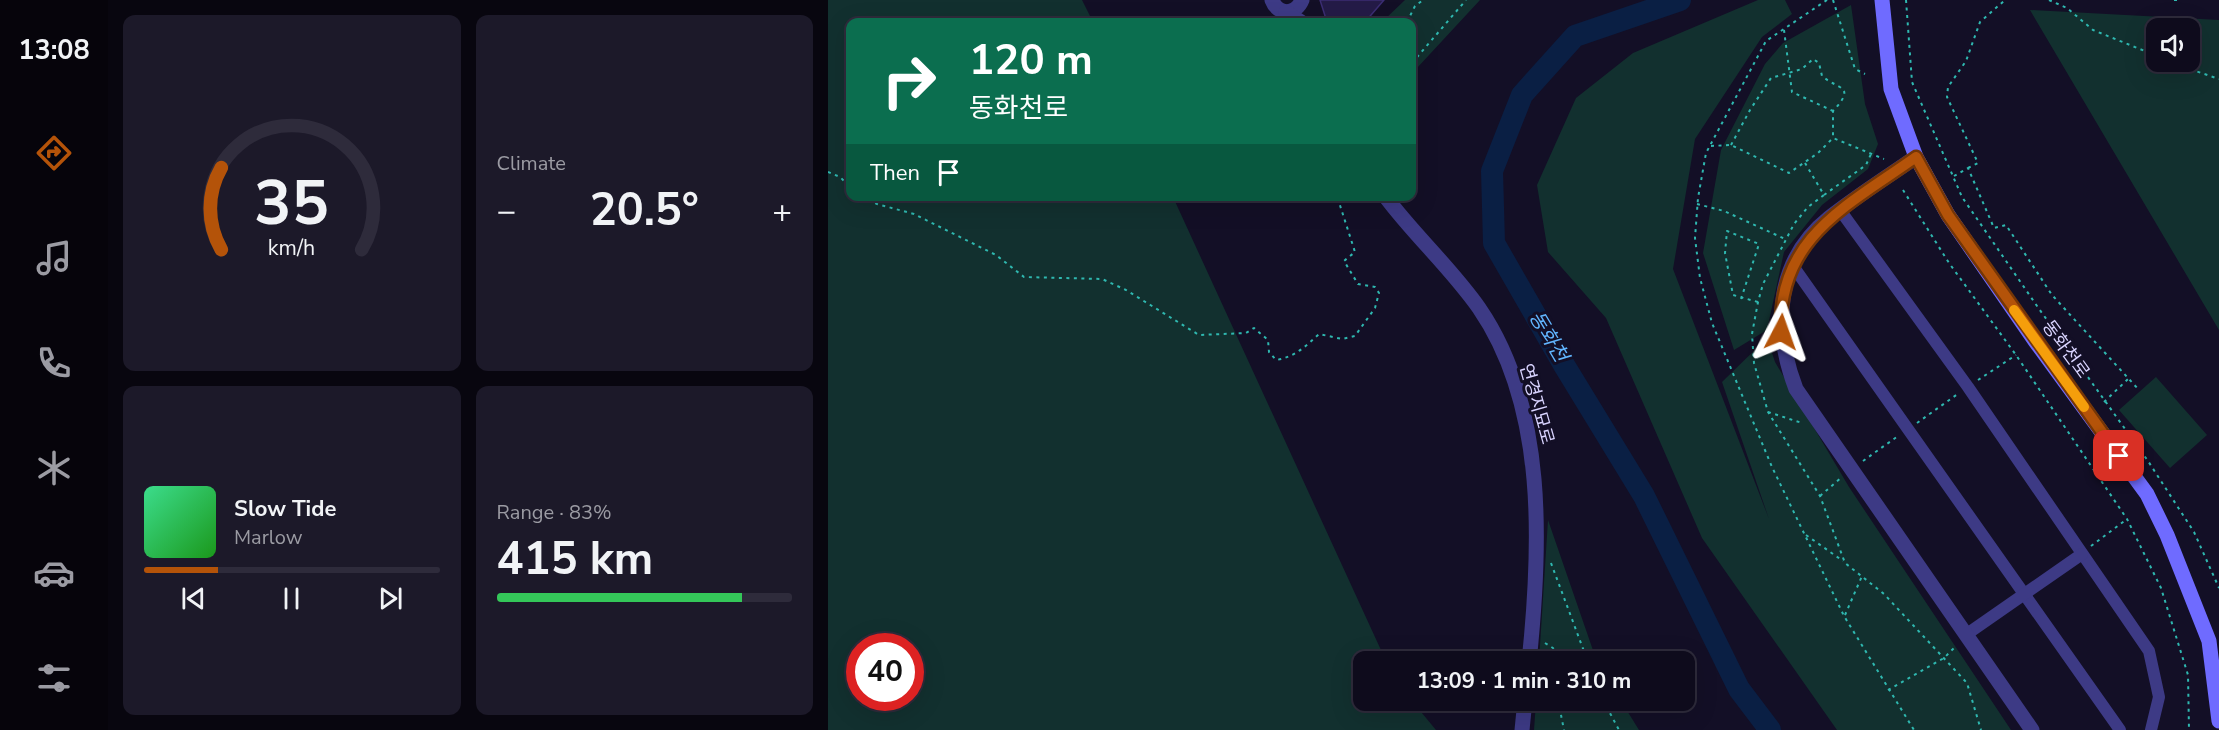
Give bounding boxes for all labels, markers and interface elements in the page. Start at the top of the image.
map controls [2146,18,2200,72]
button: sound [2146,18,2200,72]
text: 13:08 [18,32,90,69]
text: 120 m [969,32,1093,89]
icon: right [870,42,948,120]
text: 동화천로 [969,90,1068,127]
icon: directions [33,132,75,174]
text: Climate [497,150,566,177]
icon: arrive [932,156,965,189]
text: Then [870,158,920,188]
text: 35 [254,161,329,246]
text: 20.5° [590,180,699,241]
text: − [497,189,516,234]
text: + [772,189,792,234]
text: km/h [268,233,315,263]
icon: music [33,237,75,279]
position arrow [1749,300,1813,364]
water label: 동화천 [1523,306,1576,369]
street label: 동화천로 [2037,315,2095,383]
icon: phone [33,342,75,384]
street label: 연경지묘로 [1514,361,1560,447]
pin [2093,430,2144,481]
icon: arrive [2102,439,2135,472]
icon: climate [33,447,75,489]
text: Slow Tide [234,494,336,524]
text: Range · 83% [497,499,612,526]
text: Marlow [234,524,302,551]
text: 415 km [497,529,653,590]
icon: car [33,552,75,594]
icon: previous [177,582,210,615]
icon: pause [275,582,308,615]
icon: next [374,582,407,615]
speed limit sign: 40 [846,633,924,711]
icon: filters [33,657,75,699]
text: 13:09 · 1 min · 310 m [1417,666,1631,696]

